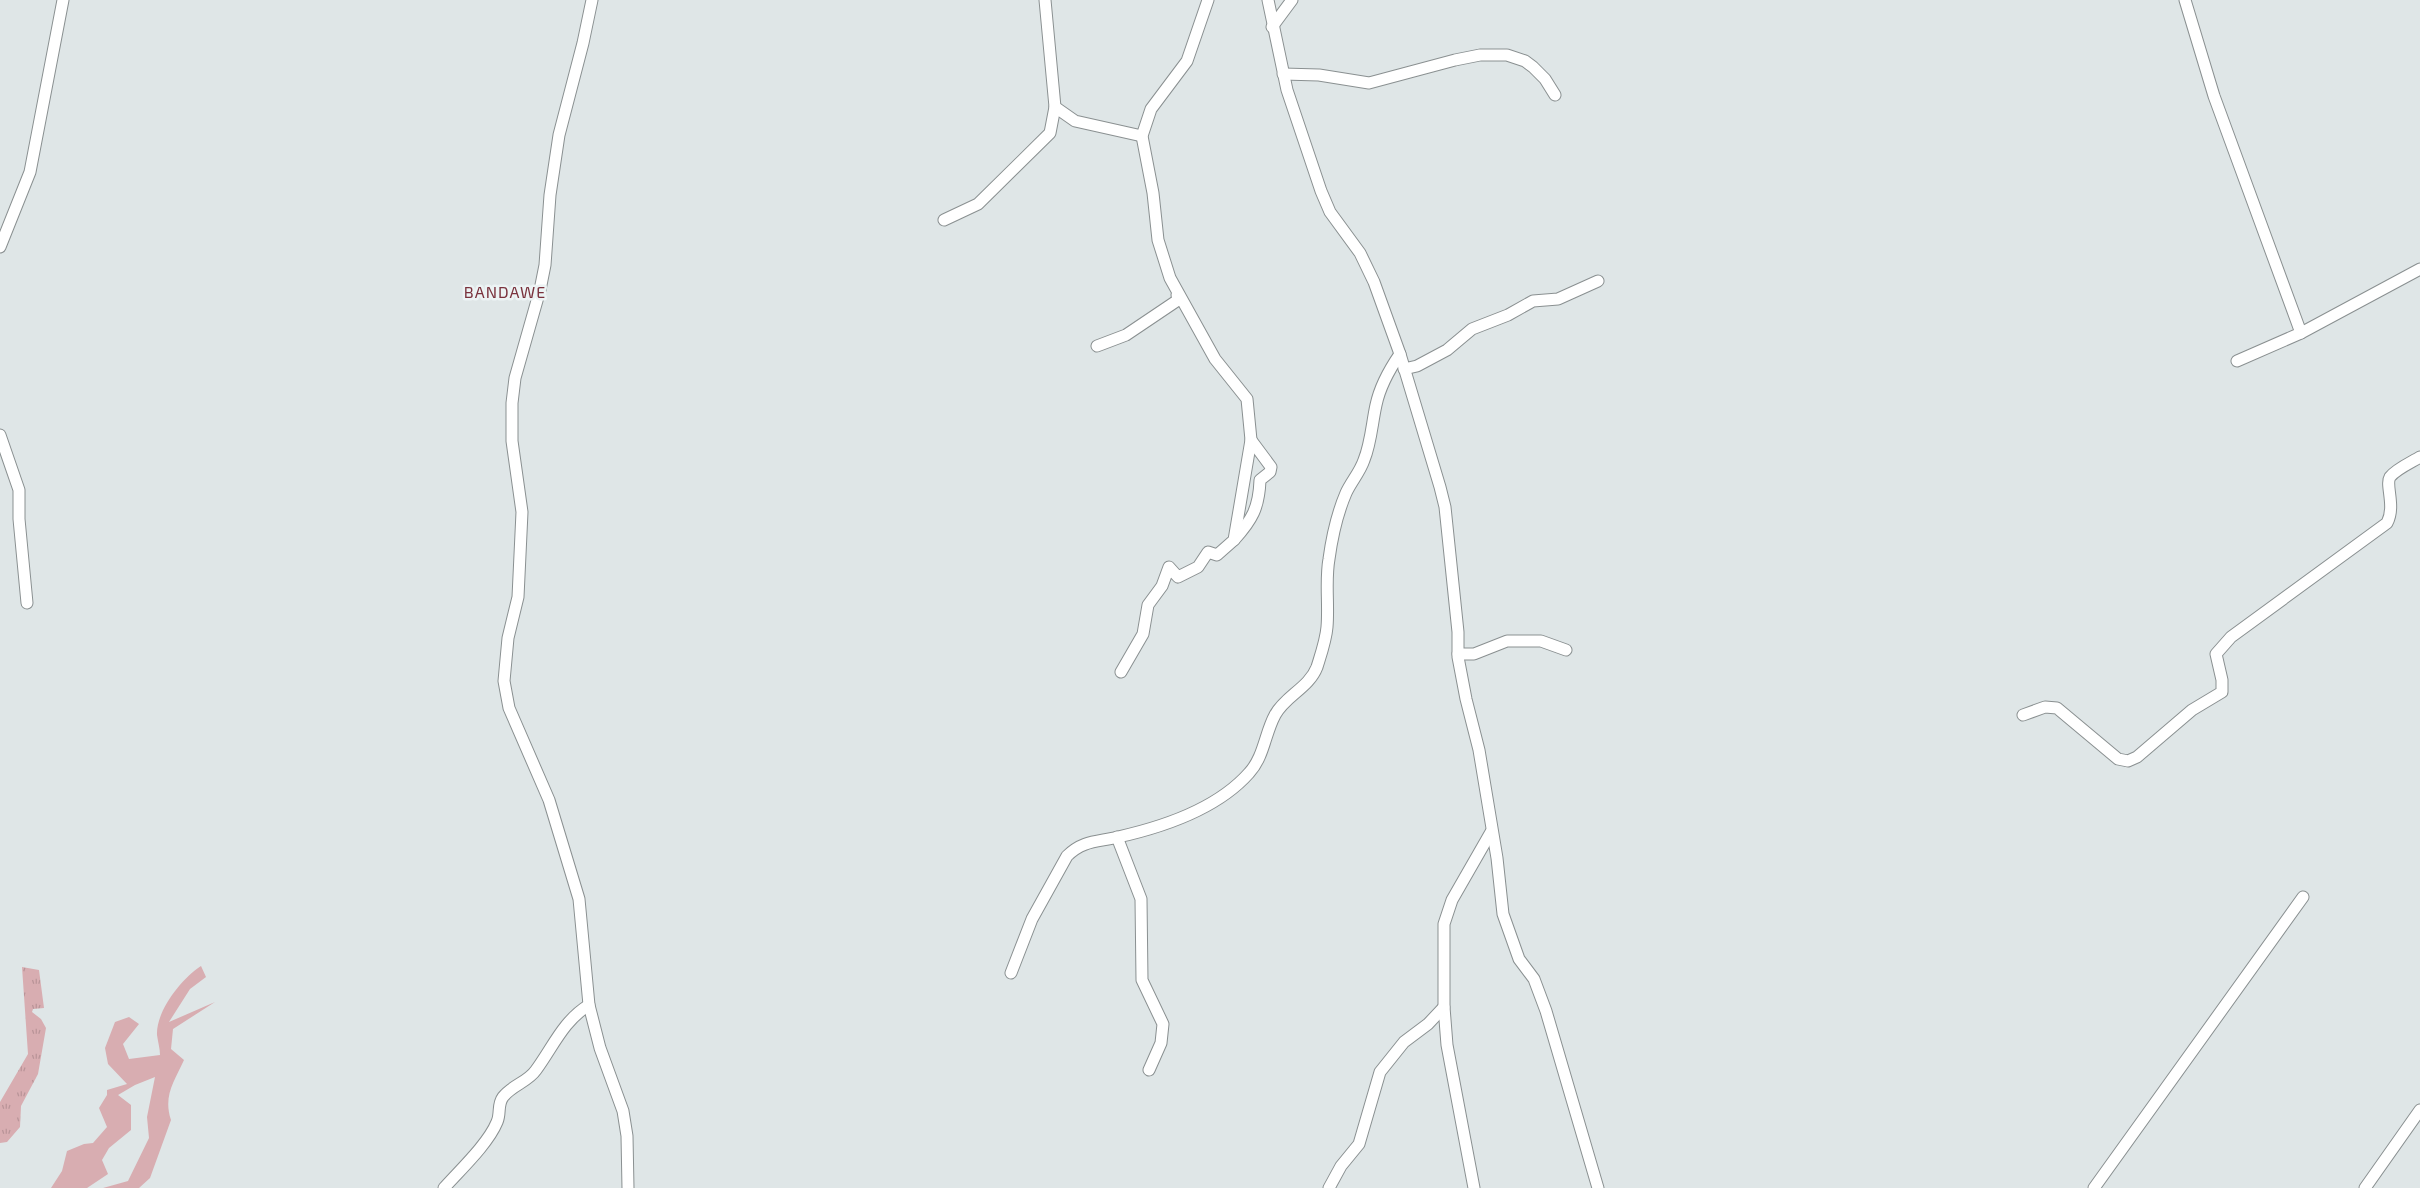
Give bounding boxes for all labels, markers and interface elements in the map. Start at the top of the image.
district label: BANDAWE [464,282,546,301]

